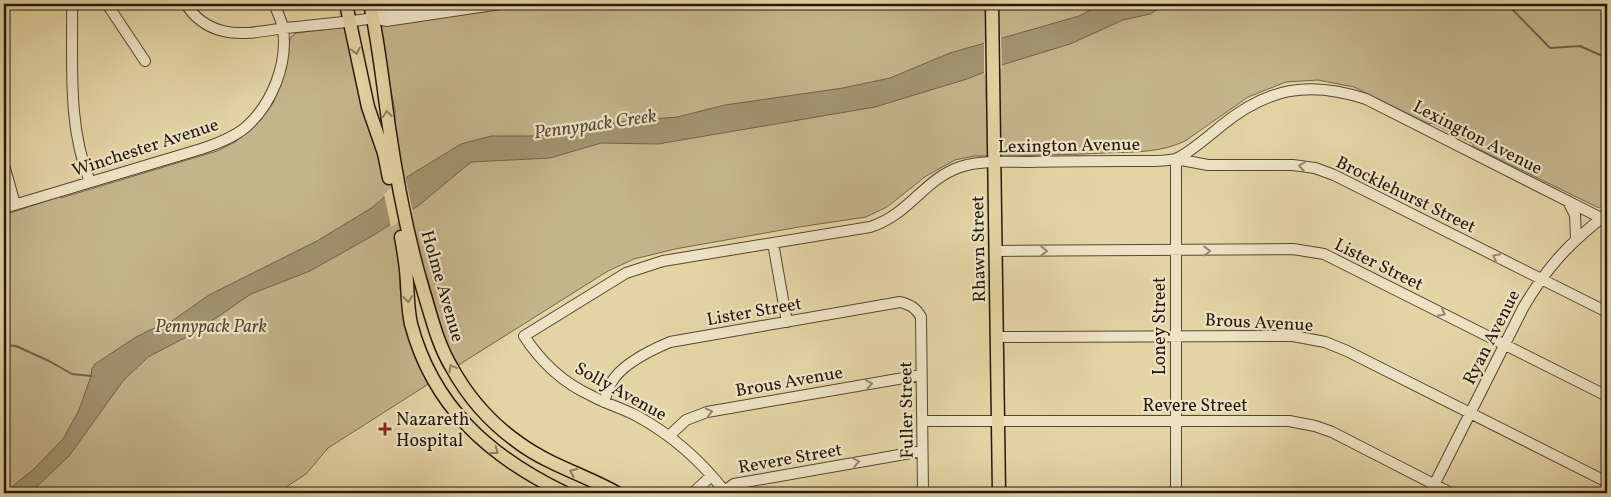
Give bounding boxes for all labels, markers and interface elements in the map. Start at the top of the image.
one-way arrow [350,47,361,56]
street label: Lexington Avenue [1408,95,1546,182]
water label: Pennypack Creek [532,103,659,146]
one-way arrow [382,110,393,118]
street label: Winchester Avenue [69,113,222,184]
street label: Lexington Avenue [998,133,1140,160]
street label: Brocklehurst Street [1331,151,1480,240]
one-way arrow [1298,162,1307,172]
street label: Rhawn Street [966,195,993,303]
street label: Holme Avenue [414,228,469,345]
street label: Lister Street [1330,233,1427,298]
one-way arrow [1203,245,1211,256]
one-way arrow [1040,246,1048,256]
one-way arrow [1493,253,1502,263]
street label: Loney Street [1148,277,1173,375]
street label: Ryan Avenue [1458,286,1527,389]
street label: Lister Street [705,292,804,333]
one-way arrow [402,295,413,303]
one-way arrow [1437,307,1446,317]
street label: Brous Avenue [1204,308,1314,339]
park label: Pennypack Park [155,315,267,340]
street label: Solly Avenue [570,357,671,428]
street label: Brous Avenue [734,361,845,404]
street label: Fuller Street [894,361,921,459]
one-way arrow [448,365,458,374]
one-way arrow [865,379,874,389]
street label: Revere Street [1142,394,1248,419]
one-way arrow [705,407,714,418]
place label: Nazareth Hospital [396,408,470,454]
marker: Nazareth Hospital [378,422,392,436]
street label: Revere Street [736,438,844,481]
one-way arrow [489,445,498,454]
one-way arrow [852,458,860,468]
one-way arrow [569,468,578,479]

